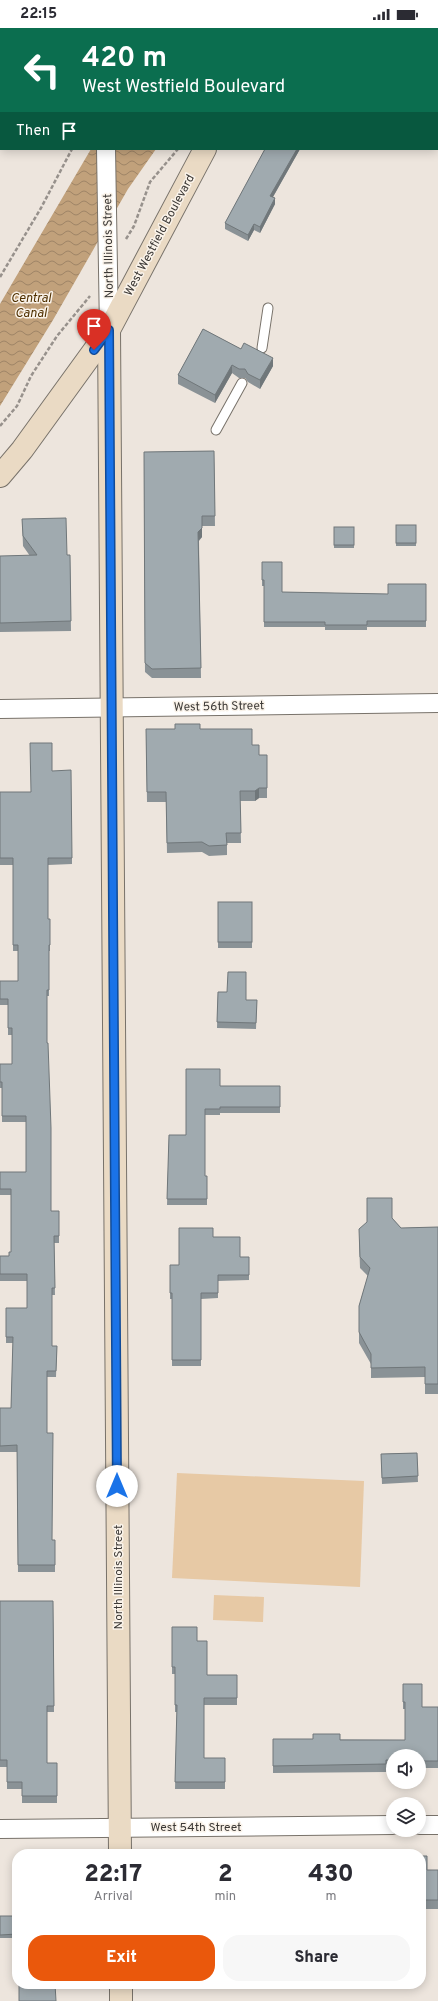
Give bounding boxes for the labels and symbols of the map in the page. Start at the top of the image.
street label: West Westfield Boulevard [121,172,199,299]
street label: North Illinois Street [100,193,118,299]
water label: Central Canal [11,291,52,322]
pin [77,309,111,350]
street label: West 56th Street [174,698,264,716]
position arrow [96,1465,138,1507]
street label: North Illinois Street [111,1525,127,1629]
street label: West 54th Street [150,1820,242,1836]

